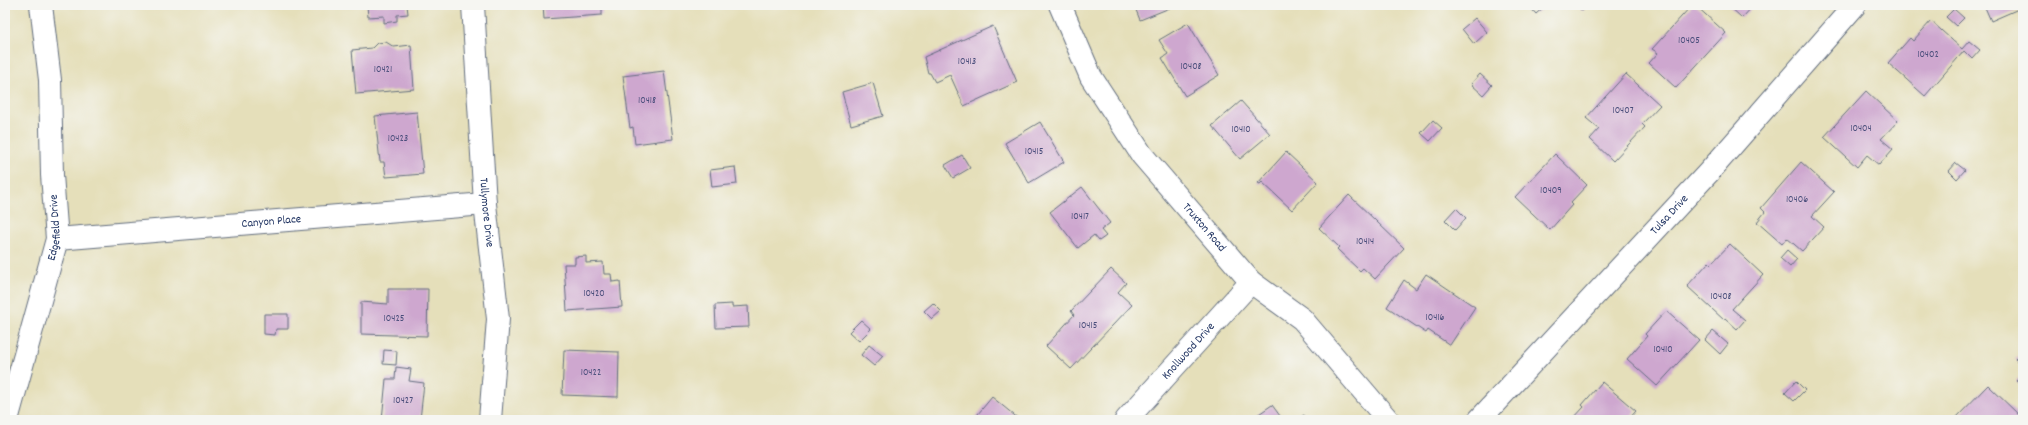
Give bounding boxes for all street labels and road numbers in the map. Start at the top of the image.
street label: Tullymore Drive [475,177,498,248]
street label: Tulsa Drive [1646,191,1692,239]
street label: Edgefield Drive [43,194,66,263]
street label: Truxton Road [1178,199,1230,256]
street label: Canyon Place [241,211,302,232]
street label: Knollwood Drive [1158,319,1219,384]

